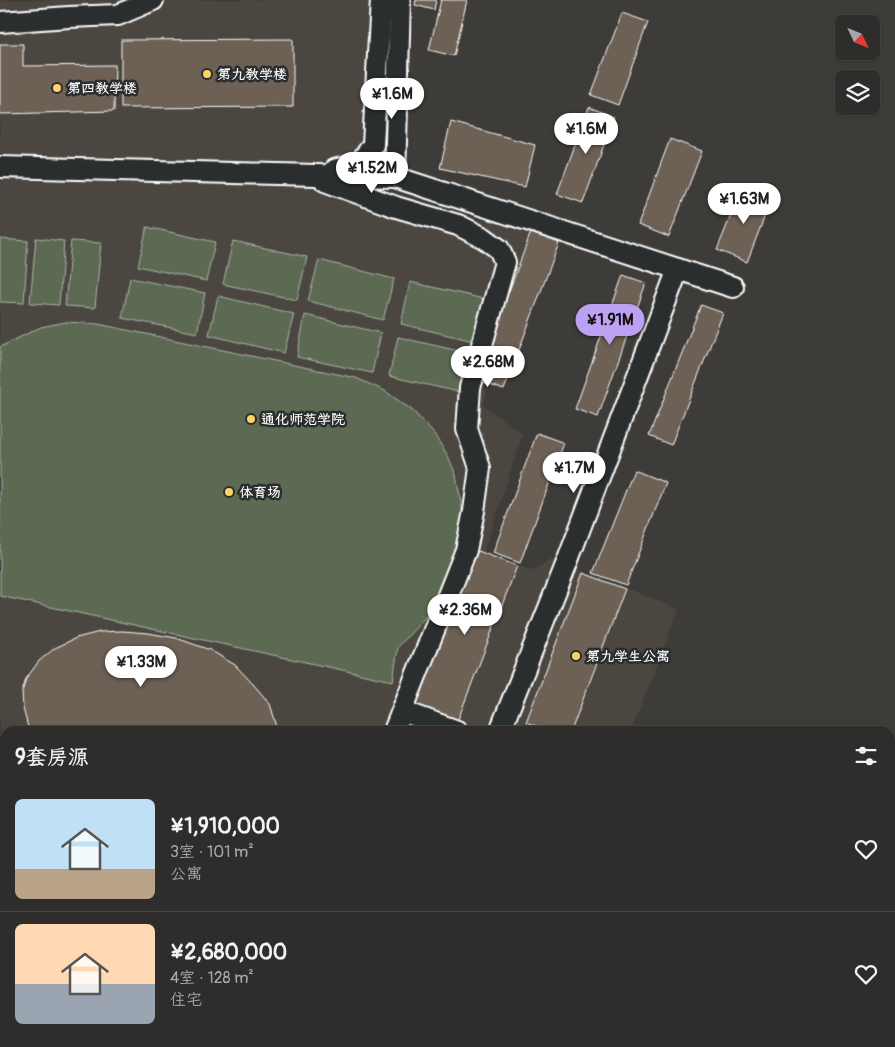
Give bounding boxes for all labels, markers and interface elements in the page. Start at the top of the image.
north arrow [835,15,880,60]
map controls [835,15,880,115]
place label: 第九教学楼 [217,66,287,83]
marker: 第九教学楼 [201,68,213,80]
button: layers [835,70,880,115]
pin: ¥1.6M [357,78,427,120]
place label: 第四教学楼 [67,80,137,97]
marker: 第四教学楼 [51,82,63,94]
text: ¥1.6M [371,84,413,104]
pin: ¥1.6M [551,112,621,155]
text: ¥1.6M [565,119,607,139]
pin: ¥1.52M [331,152,413,194]
text: ¥1.52M [347,158,397,178]
pin: ¥1.63M [703,182,785,225]
text: ¥1.63M [719,189,769,209]
pin: ¥1.91M [569,304,651,346]
text: ¥1.91M [587,310,633,330]
pin: ¥2.68M [447,346,529,388]
text: ¥2.68M [462,352,514,372]
place label: 通化师范学院 [261,411,345,428]
marker: 通化师范学院 [245,413,257,425]
pin: ¥1.7M [539,452,609,494]
text: ¥1.7M [554,458,594,478]
place label: 体育场 [239,484,281,501]
marker: 体育场 [223,486,235,498]
pin: ¥2.36M [424,594,506,636]
text: ¥2.36M [438,600,492,620]
pin: ¥1.33M [100,646,182,688]
place label: 第九学生公寓 [586,648,670,665]
marker: 第九学生公寓 [570,650,582,662]
text: ¥1.33M [116,652,166,672]
icon: filters [852,742,880,770]
text: 9套房源 [15,744,89,771]
text: ¥1,910,000 [170,813,280,840]
icon: home [55,819,115,879]
icon: heart [852,835,880,863]
text: 3室 · 101 m² [170,842,254,862]
text: 公寓 [170,864,202,884]
text: ¥2,680,000 [170,939,287,966]
icon: home [55,944,115,1004]
icon: heart [852,960,880,988]
text: 4室 · 128 m² [170,968,254,988]
text: 住宅 [170,990,202,1010]

